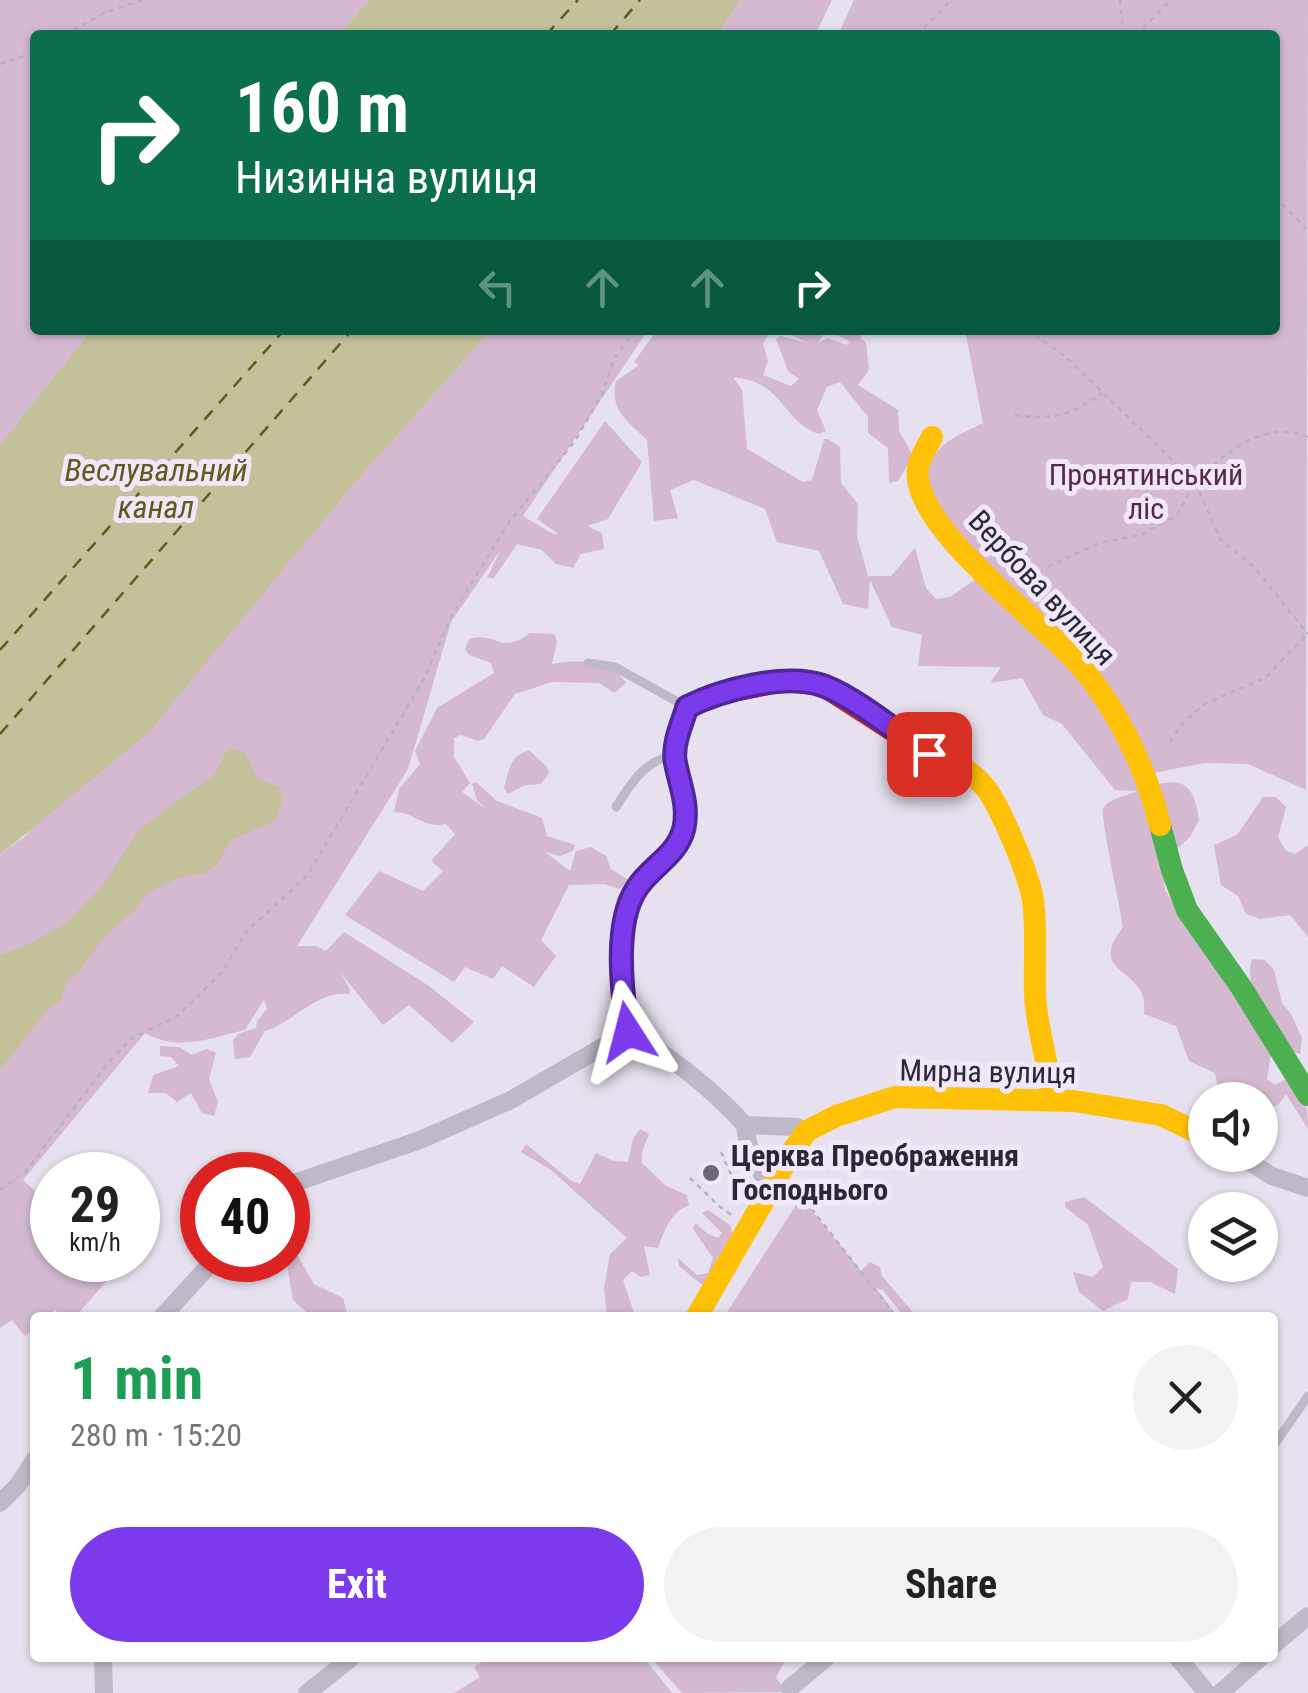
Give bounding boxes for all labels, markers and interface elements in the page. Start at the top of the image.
text: 160 m [235,67,409,149]
icon: right [70,70,200,200]
text: Низинна вулиця [235,151,538,204]
icon: left [470,260,525,315]
icon: ahead [575,260,630,315]
icon: ahead [680,260,735,315]
icon: right [785,260,840,315]
water label: Веслувальний канал [64,451,248,526]
park label: Пронятинський ліс [1049,457,1243,526]
street label: Вербова вулиця [962,503,1123,672]
pin [887,712,972,797]
icon: arrive [902,727,957,782]
position arrow [576,980,680,1084]
street label: Мирна вулиця [899,1052,1077,1091]
map controls [1188,1082,1278,1282]
button: sound [1188,1082,1278,1172]
place label: Церква Преображення Господнього [731,1138,1019,1207]
speed limit sign: 40 [180,1152,310,1282]
marker: Церква Преображення Господнього [700,1162,722,1184]
text: 29 [70,1176,120,1234]
button: layers [1188,1192,1278,1282]
text: km/h [69,1228,121,1257]
text: 1 min [70,1343,203,1414]
button: close [1133,1345,1238,1450]
text: 280 m · 15:20 [70,1416,242,1454]
button: Exit [70,1527,644,1642]
button: Share [664,1527,1238,1642]

